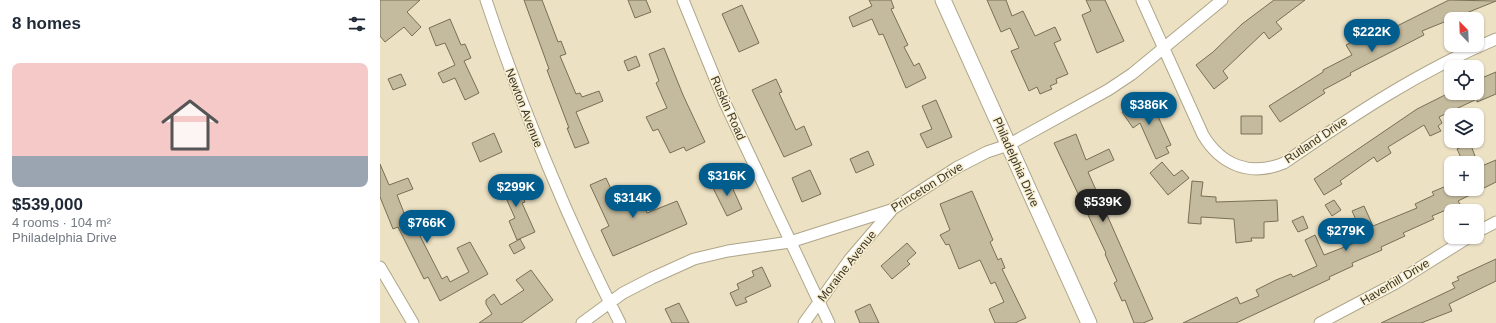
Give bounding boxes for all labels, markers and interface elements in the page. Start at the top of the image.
north arrow [1444,12,1484,52]
map controls [1444,12,1484,244]
icon: filters [346,13,368,35]
text: 8 homes [12,14,81,33]
pin: $222K [1344,19,1400,53]
text: $222K [1353,24,1391,39]
button: locate [1444,60,1484,100]
street label: Newton Avenue [502,66,546,150]
street label: Ruskin Road [708,74,748,142]
icon: home [154,89,226,161]
pin: $386K [1121,92,1177,126]
text: $386K [1130,97,1168,112]
button: layers [1444,108,1484,148]
street label: Rutland Drive [1282,114,1350,166]
street label: Philadelphia Drive [990,115,1042,209]
button: + [1444,156,1484,196]
street label: Princeton Drive [889,159,966,215]
pin: $316K [699,163,755,197]
text: $316K [708,168,746,183]
pin: $299K [488,174,544,208]
text: $299K [497,179,535,194]
pin: $314K [605,185,661,219]
pin: $539K [1075,189,1131,223]
text: $314K [614,190,652,205]
text: $539K [1084,194,1122,209]
text: $539,000 [12,195,83,214]
button: − [1444,204,1484,244]
pin: $766K [399,210,455,244]
text: 4 rooms · 104 m² [12,215,111,230]
text: $766K [408,215,446,230]
pin: $279K [1318,218,1374,252]
text: $279K [1327,223,1365,238]
street label: Moraine Avenue [815,227,879,304]
text: Philadelphia Drive [12,230,117,245]
street label: Haverhill Drive [1358,256,1432,308]

